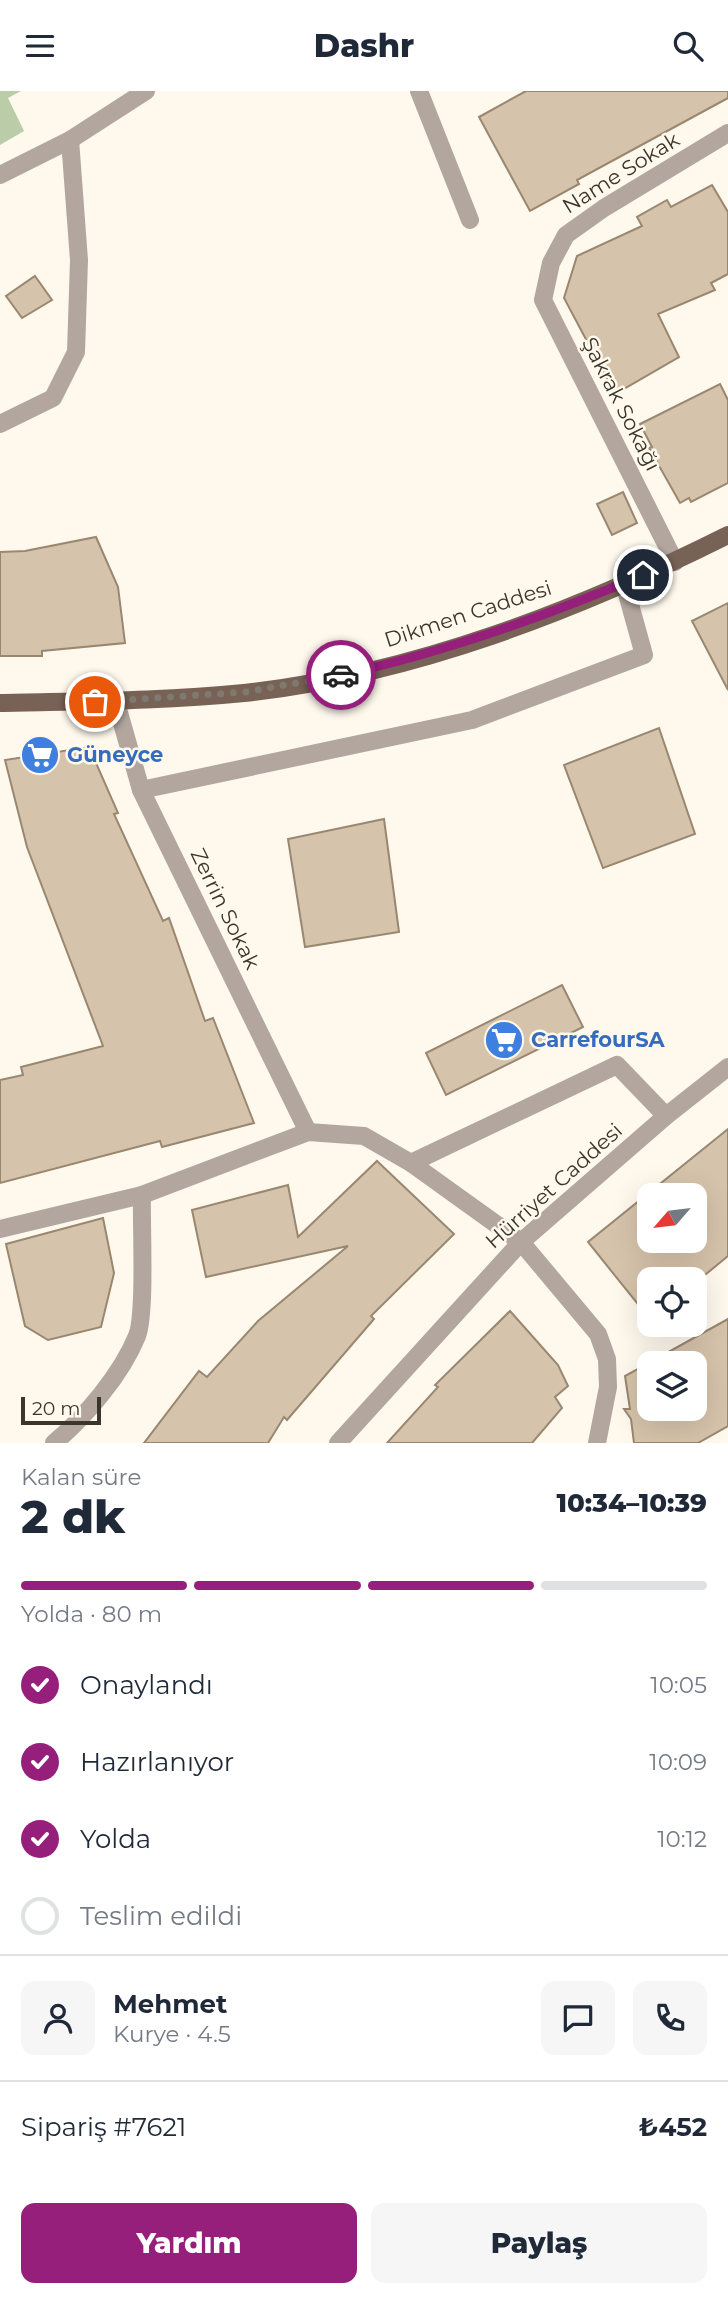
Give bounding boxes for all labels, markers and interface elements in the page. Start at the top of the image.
text: Dashr [314,26,414,65]
icon: menu [21,27,59,65]
icon: search [669,27,707,65]
street label: Name Sokak [558,126,684,218]
street label: Şakrak Sokağı [577,333,666,475]
pin [613,545,673,605]
icon: home [624,556,662,594]
street label: Dikmen Caddesi [381,575,555,652]
courier [306,640,376,710]
icon: car [322,656,360,694]
pin [65,672,125,732]
icon: bag [76,683,114,721]
supermarket icon: Güneyce [19,734,61,776]
place label: Güneyce [67,742,163,767]
street label: Zerrin Sokak [185,844,266,974]
supermarket icon: CarrefourSA [483,1019,525,1061]
place label: CarrefourSA [531,1027,666,1052]
street label: Hürriyet Caddesi [480,1118,627,1254]
north arrow [637,1183,707,1253]
map controls [637,1183,707,1421]
button: locate [637,1267,707,1337]
button: layers [637,1351,707,1421]
scale bar [21,1394,102,1426]
text: 20 m [32,1397,80,1420]
text: Kalan süre [21,1463,141,1491]
text: 10:34–10:39 [557,1487,707,1519]
text: 2 dk [21,1488,125,1545]
text: Yolda · 80 m [21,1600,162,1628]
icon: check [21,1666,59,1704]
text: Onaylandı [80,1669,213,1701]
text: 10:05 [650,1671,707,1699]
icon: check [21,1743,59,1781]
text: Hazırlanıyor [80,1746,234,1778]
text: 10:09 [649,1748,707,1776]
icon: check [21,1820,59,1858]
text: Yolda [80,1823,151,1855]
text: 10:12 [657,1825,707,1853]
text: Teslim edildi [80,1900,242,1932]
button: person [21,1981,95,2055]
button: chat [541,1981,615,2055]
button: phone [633,1981,707,2055]
text: Mehmet [113,1988,227,2020]
text: Kurye · 4.5 [113,2020,231,2048]
text: Sipariş #7621 [21,2111,186,2143]
text: ₺452 [639,2111,707,2143]
button: Yardım [21,2203,357,2283]
button: Paylaş [371,2203,707,2283]

